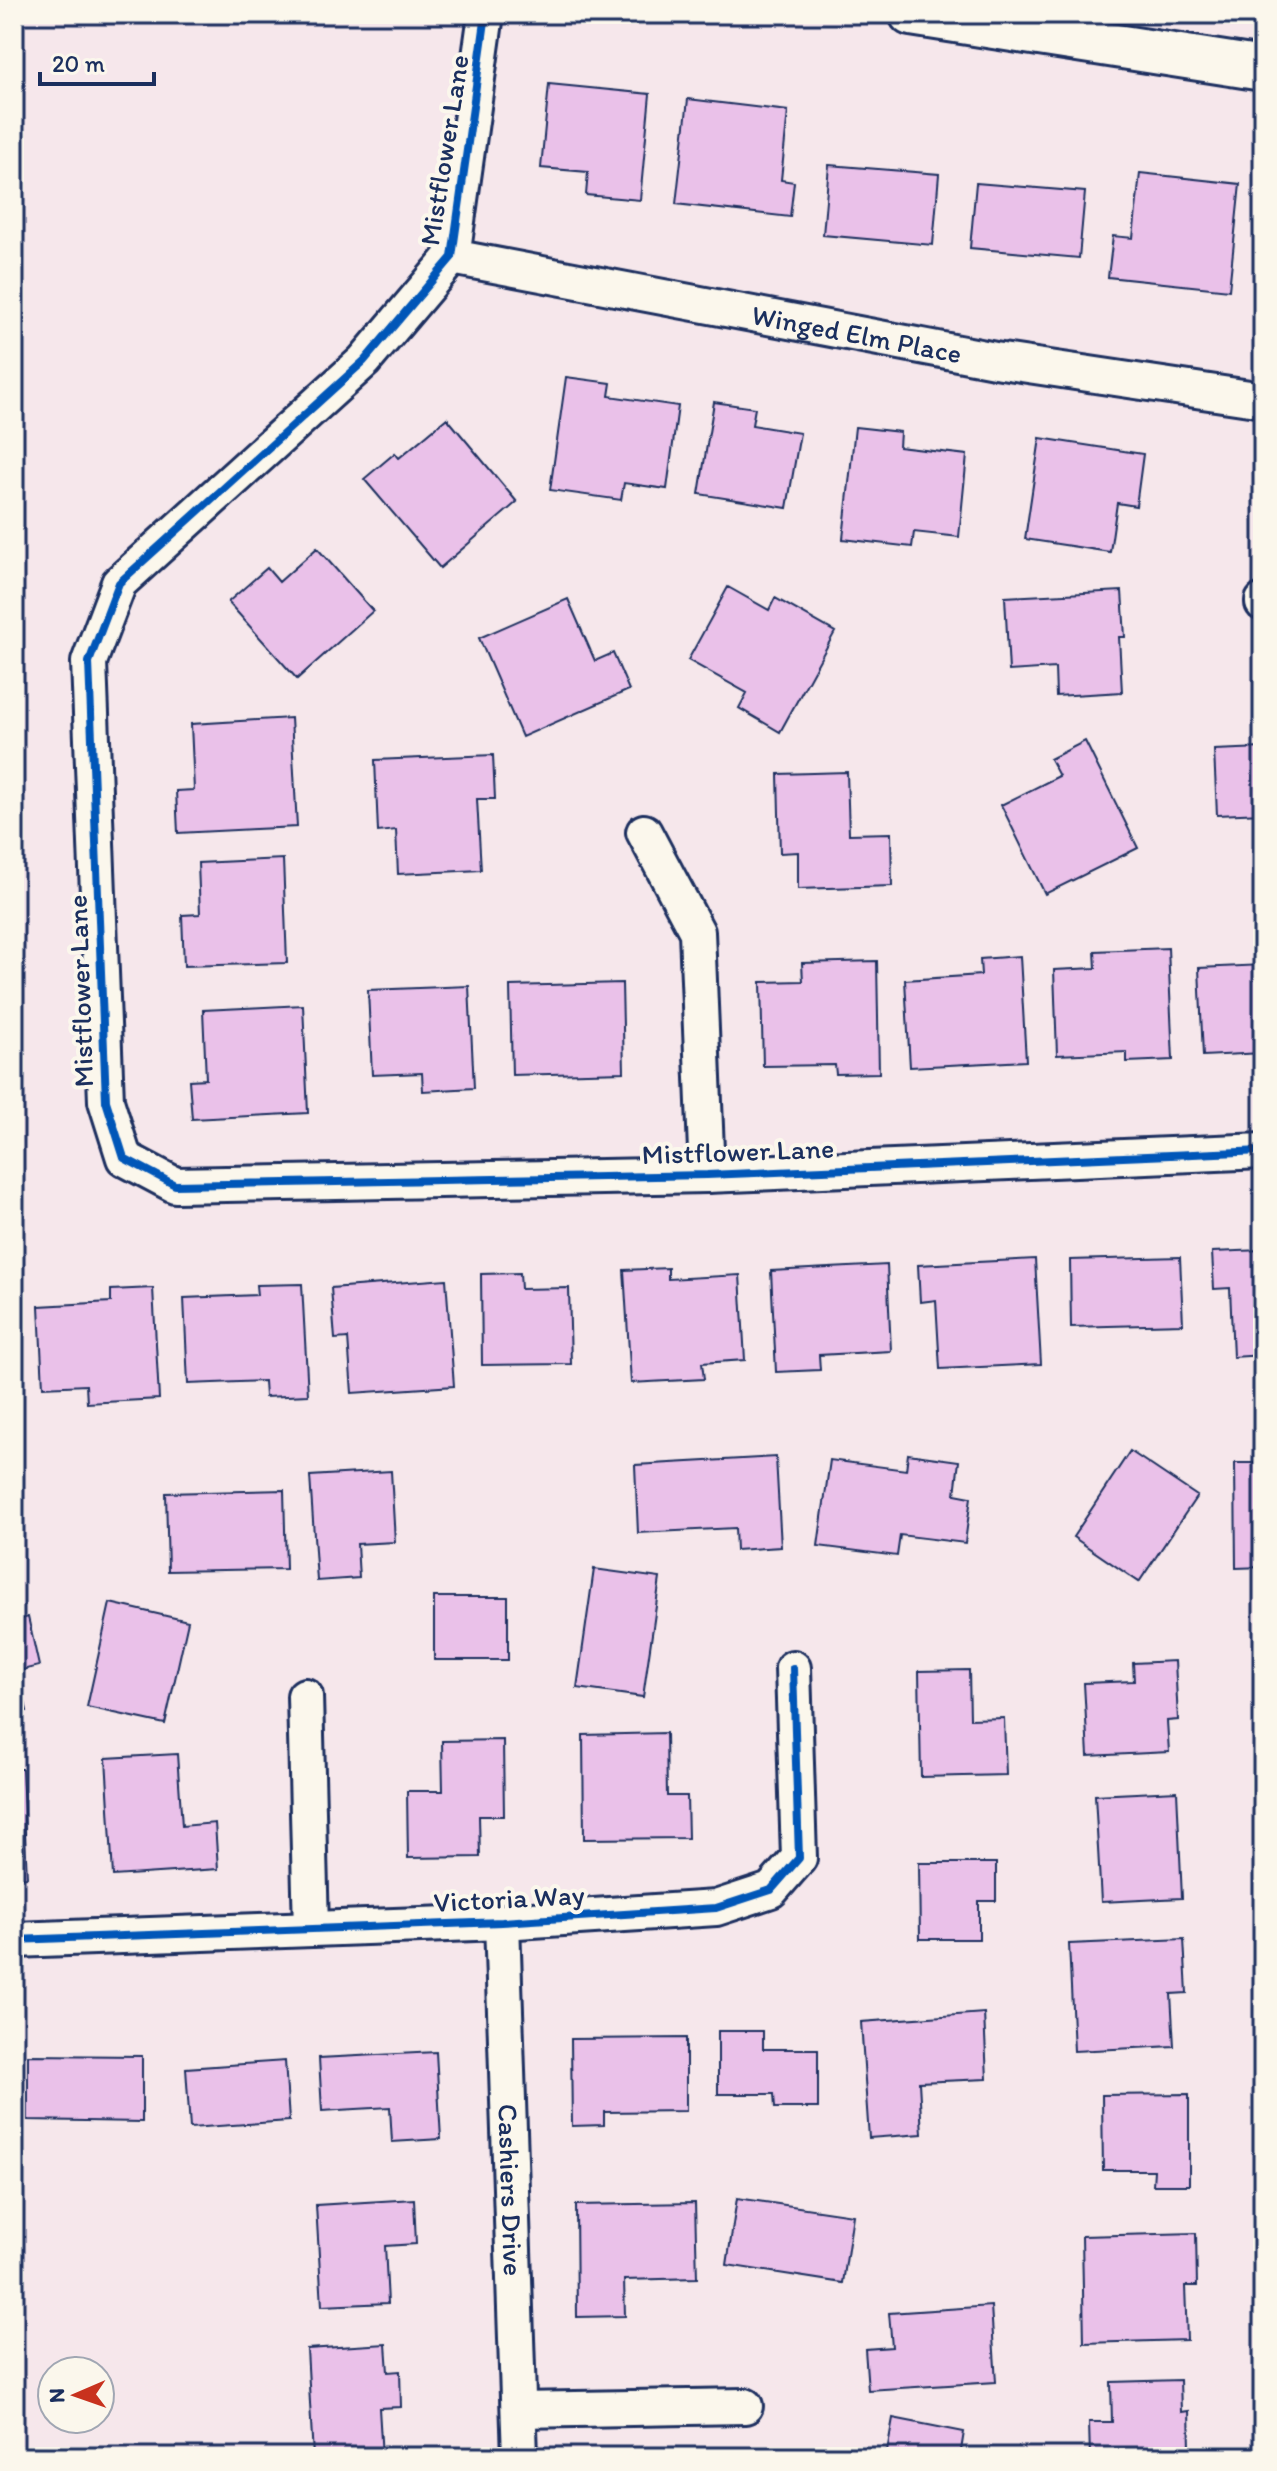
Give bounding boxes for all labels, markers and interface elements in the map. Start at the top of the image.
scale bar [40,36,154,86]
text: 20 m [52,49,105,78]
street label: Mistflower Lane [412,52,476,248]
street label: Winged Elm Place [749,297,965,370]
street label: Mistflower Lane [60,894,100,1088]
street label: Mistflower Lane [641,1131,835,1171]
street label: Victoria Way [432,1877,586,1919]
street label: Cashiers Drive [491,2103,531,2277]
north arrow [36,2355,116,2435]
text: N [43,2388,70,2404]

